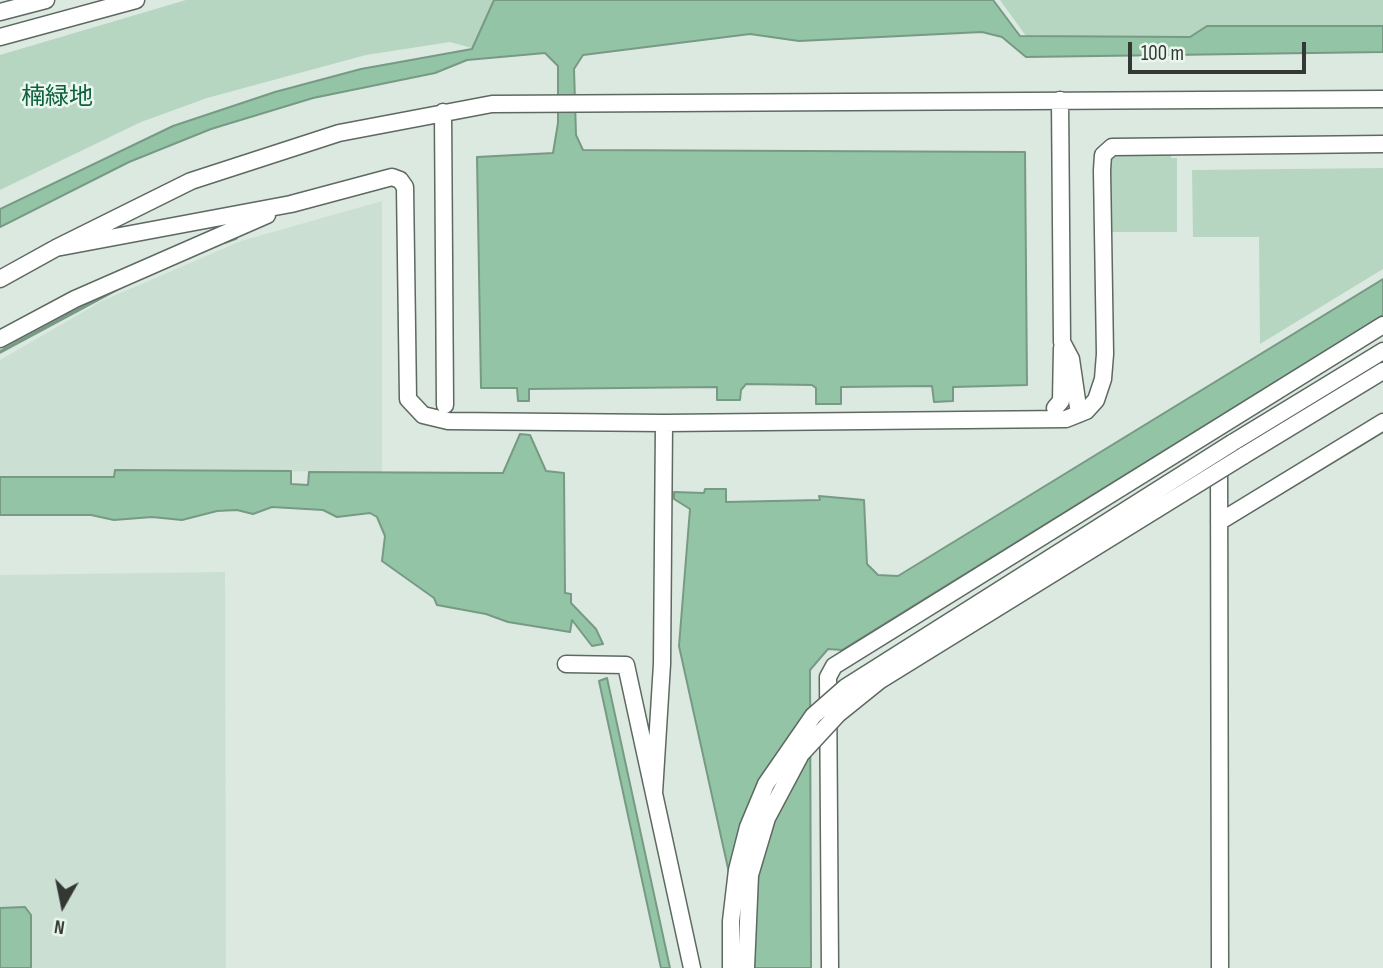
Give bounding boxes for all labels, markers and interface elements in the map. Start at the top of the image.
scale bar [1131,28,1310,72]
text: 100 m [1141,41,1184,66]
park label: 楠緑地 [21,84,93,112]
north arrow [28,870,98,940]
text: N [53,914,66,938]

